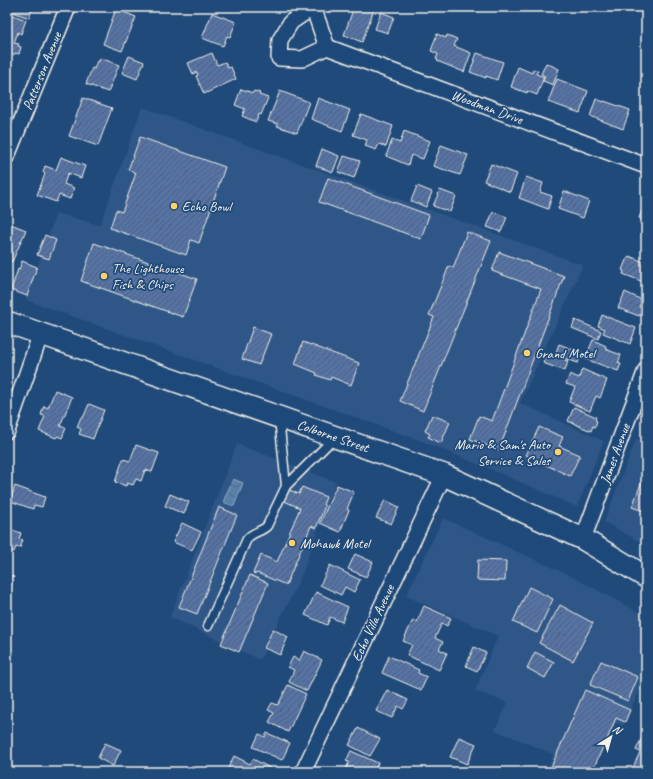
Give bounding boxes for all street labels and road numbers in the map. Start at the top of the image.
street label: Patterson Avenue [19,28,66,112]
street label: Woodman Drive [449,86,526,128]
street label: Colborne Street [295,416,372,457]
street label: James Avenue [596,420,634,487]
street label: Echo Villa Avenue [348,581,399,664]

